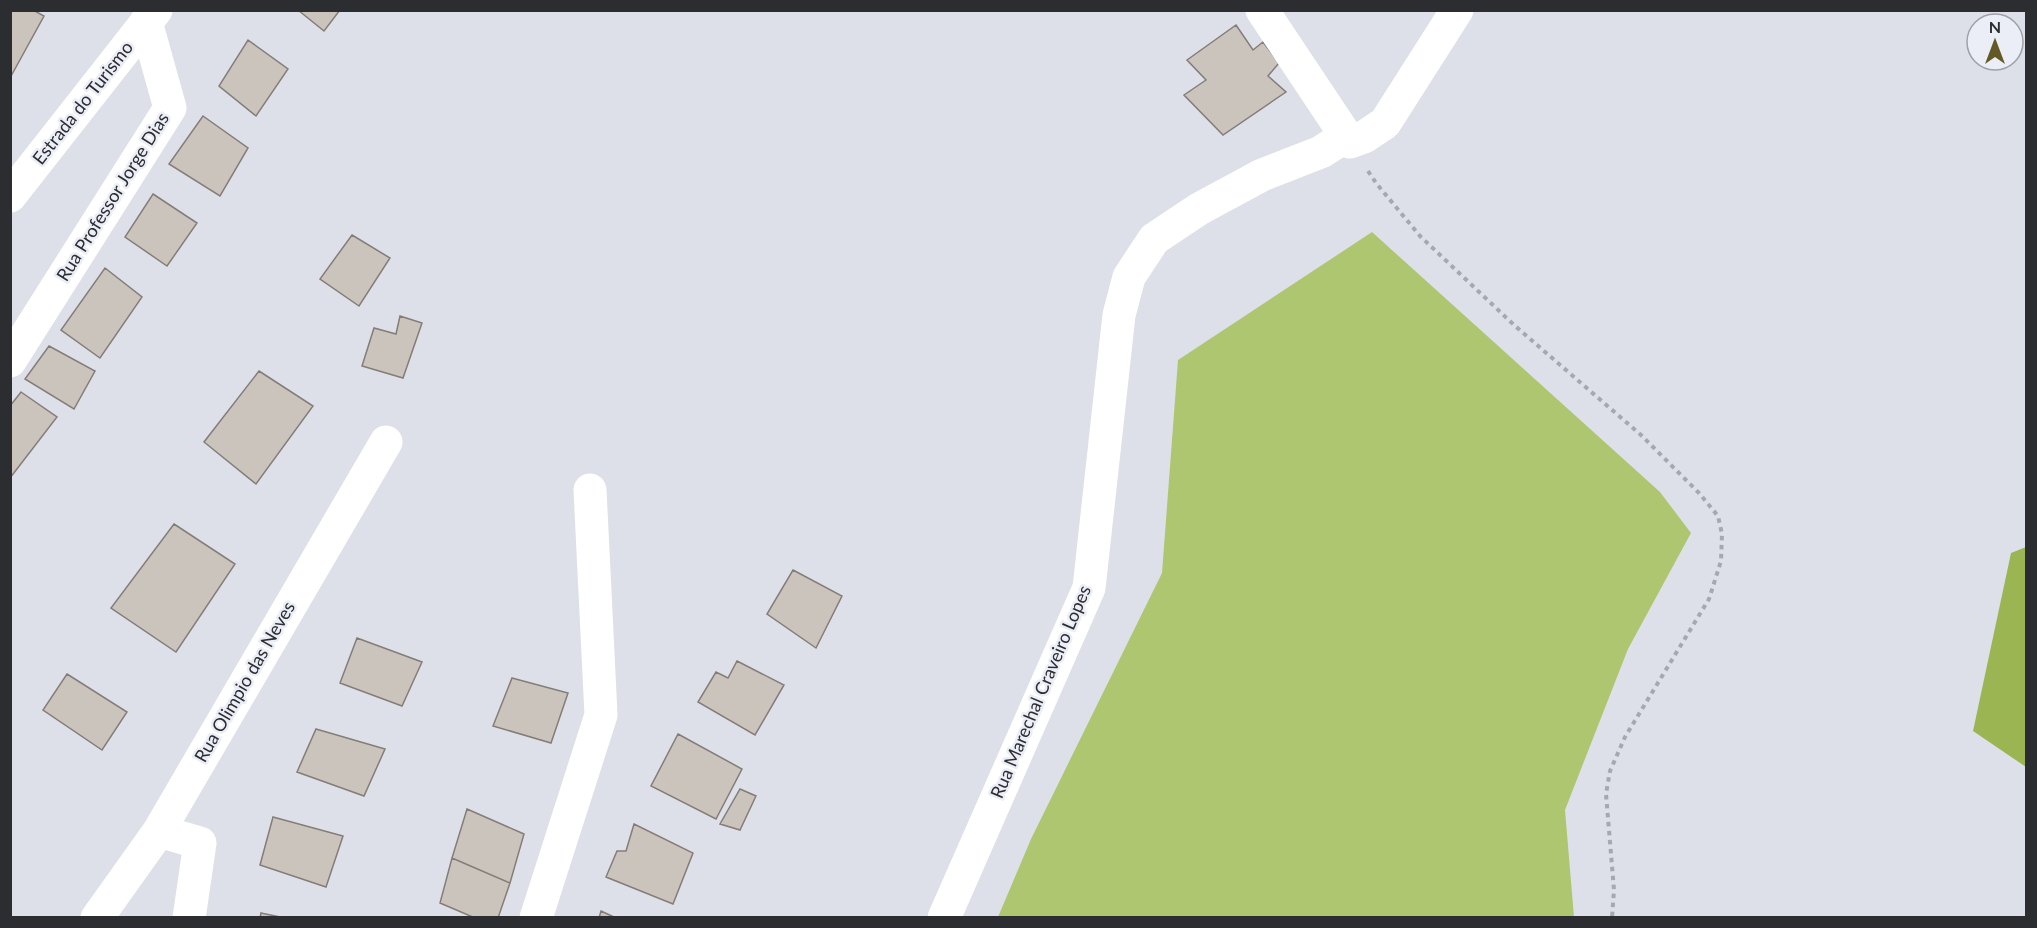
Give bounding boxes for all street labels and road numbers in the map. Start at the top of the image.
street label: Estrada do Turismo [27,36,137,168]
street label: Rua Professor Jorge Dias [51,108,173,285]
street label: Rua Marechal Craveiro Lopes [985,582,1095,801]
street label: Rua Olimpio das Neves [189,597,299,766]

